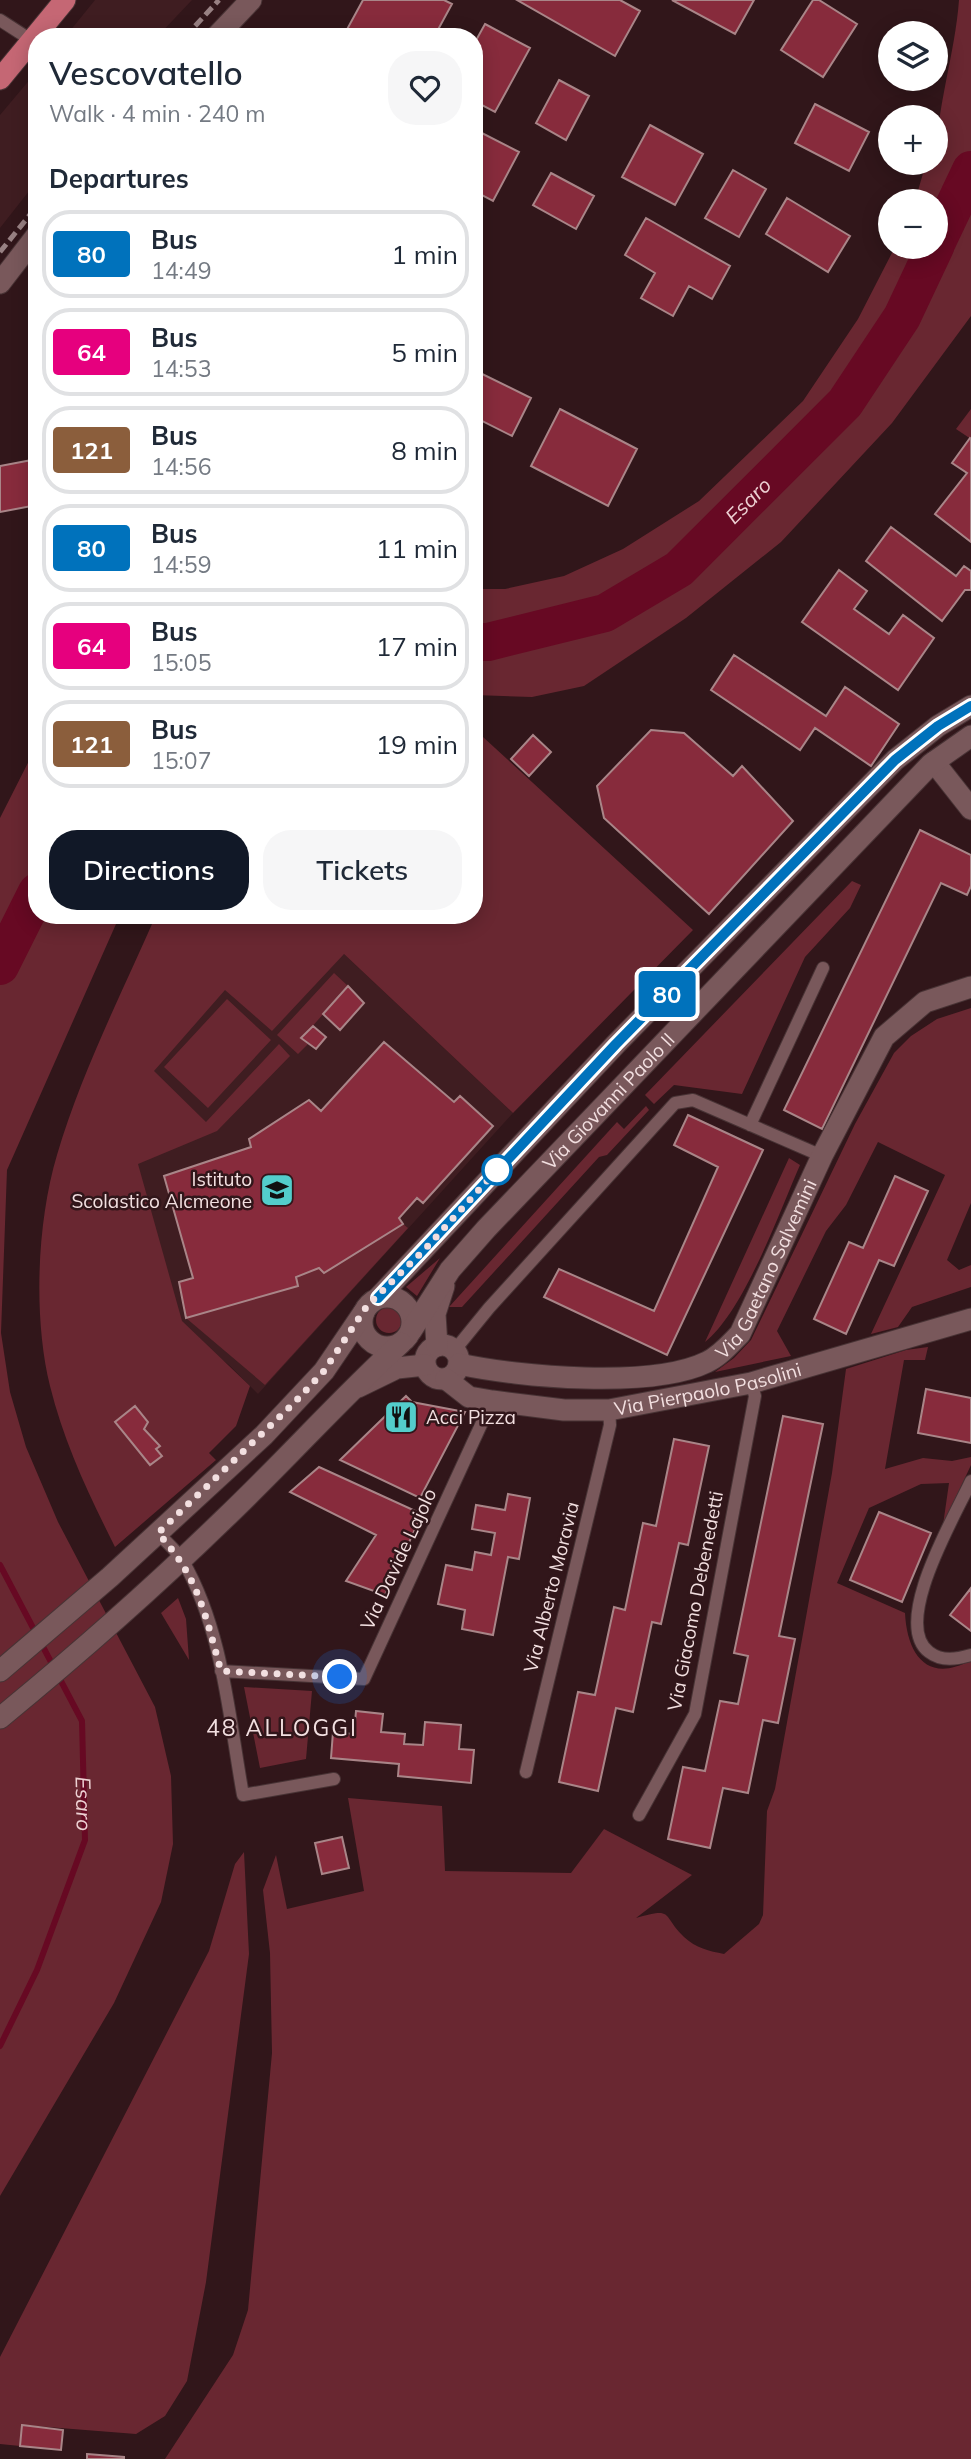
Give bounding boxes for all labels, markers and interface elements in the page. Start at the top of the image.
map controls [878,21,948,259]
button: layers [878,21,948,91]
button: heart [388,51,462,125]
text: Vescovatello [49,52,243,93]
text: Walk · 4 min · 240 m [49,99,266,128]
button: + [878,105,948,175]
text: Departures [49,162,189,195]
button: − [878,189,948,259]
text: Bus [151,223,197,256]
text: 1 min [391,238,458,271]
text: 80 [77,239,106,269]
text: 14:49 [151,256,211,285]
text: Bus [151,321,197,354]
text: 5 min [391,336,458,369]
text: 64 [77,337,106,367]
text: 14:53 [151,354,211,383]
text: Bus [151,419,197,452]
text: 8 min [391,434,458,467]
text: 121 [70,435,113,465]
text: 14:56 [151,452,211,481]
water label: Esaro [719,472,776,529]
text: Bus [151,517,197,550]
text: 11 min [376,532,458,565]
text: 80 [77,533,106,563]
text: 14:59 [151,550,211,579]
text: Bus [151,615,197,648]
text: 17 min [376,630,458,663]
text: 64 [77,631,106,661]
text: 15:05 [151,648,211,677]
text: Bus [151,713,197,746]
text: 19 min [376,728,458,761]
text: 121 [70,729,113,759]
text: 15:07 [151,746,211,775]
button: Directions [49,830,249,910]
button: Tickets [263,830,462,910]
line badge: 80 [636,971,698,1017]
text: 80 [653,979,681,1009]
street label: Via Giovanni Paolo II [537,1027,680,1175]
unlabelled marker [482,1155,512,1185]
place label: Istituto Scolastico Alcmeone [71,1167,252,1213]
school or university icon: Istituto Scolastico Alcmeone [258,1171,296,1209]
street label: Via Gaetano Salvemini [710,1175,822,1364]
street label: Via Pierpaolo Pasolini [612,1357,804,1421]
restaurant icon: Acci Pizza [382,1398,420,1436]
place label: Acci Pizza [426,1405,516,1429]
street label: Via Davide Lajolo [355,1484,441,1634]
street label: Via Giacomo Debenedetti [662,1489,728,1713]
street label: Via Alberto Moravia [518,1499,584,1675]
your location [322,1659,357,1694]
district label: 48 ALLOGGI [206,1713,358,1742]
water label: Esaro [70,1776,98,1831]

